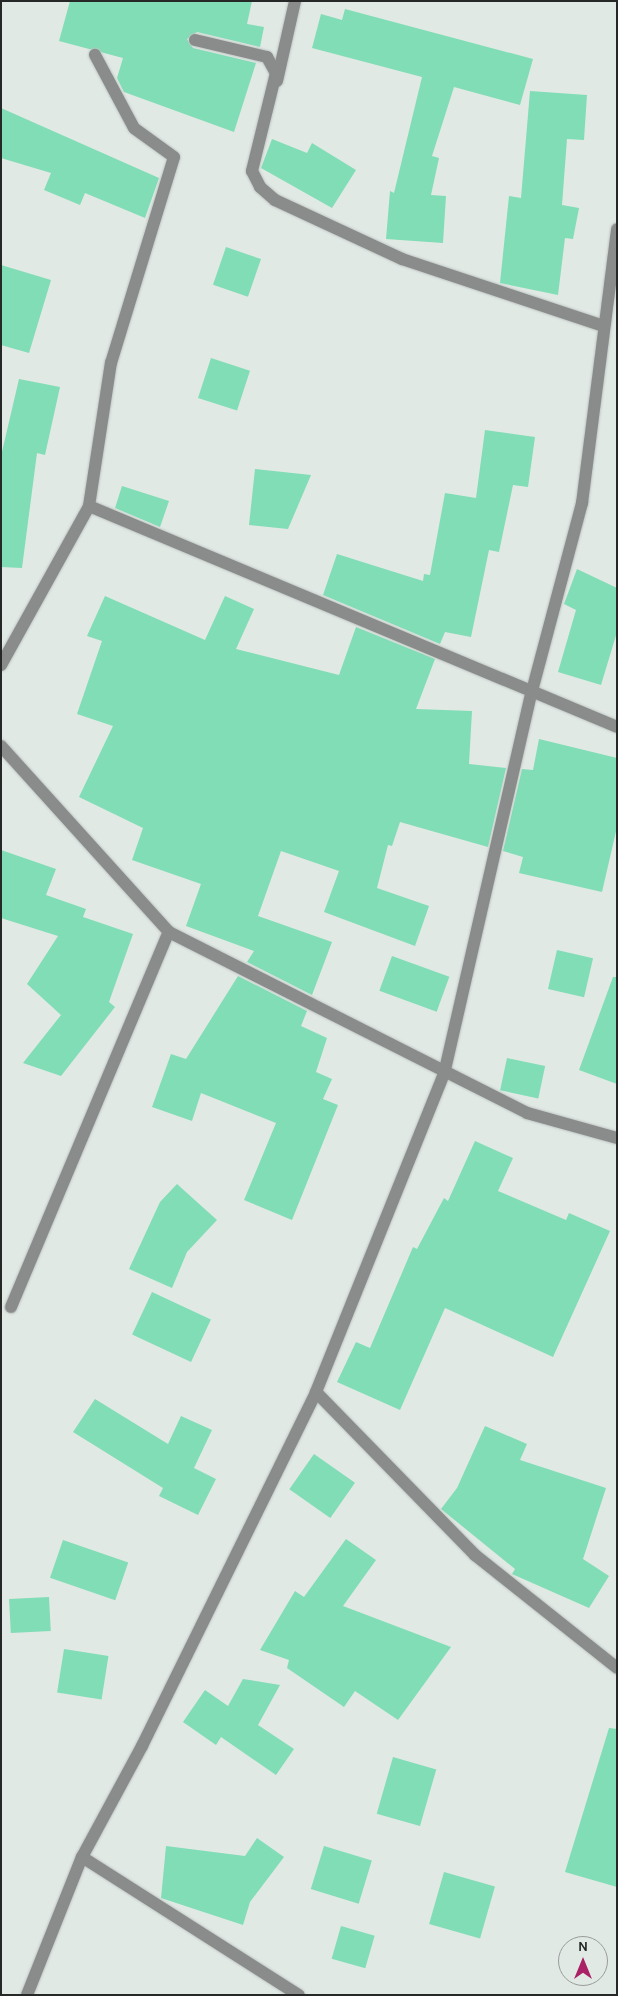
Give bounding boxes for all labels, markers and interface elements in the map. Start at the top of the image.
north arrow [558,1936,608,1986]
text: N [578,1938,588,1955]

